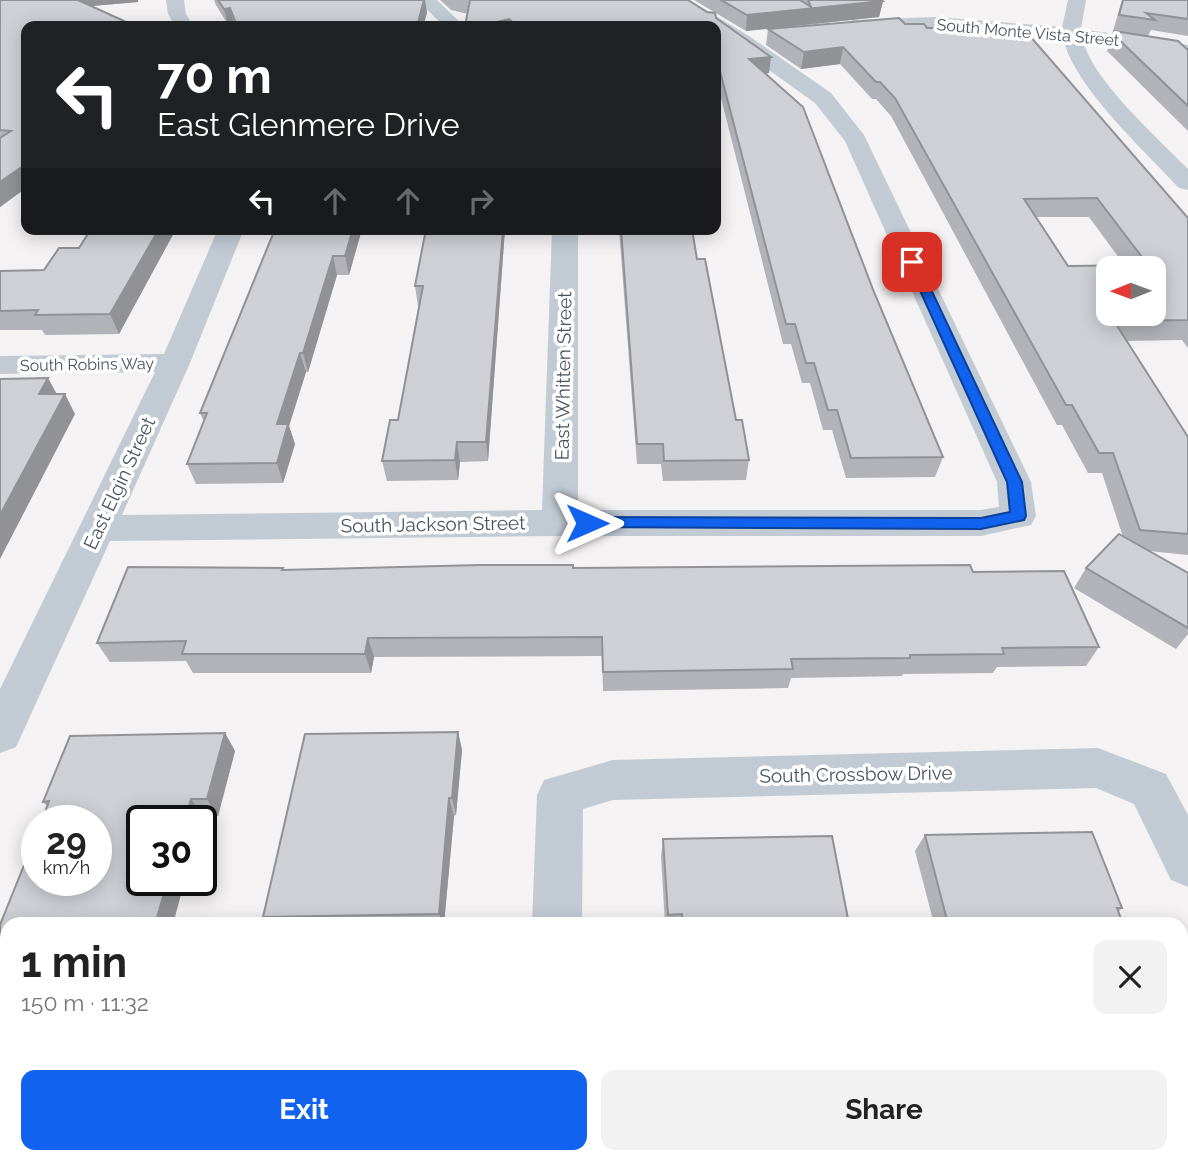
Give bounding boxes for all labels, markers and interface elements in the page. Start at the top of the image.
street label: South Monte Vista Street [936,15,1121,50]
text: 70 m [157,47,272,104]
icon: left [42,49,133,140]
text: East Glenmere Drive [157,106,459,143]
icon: left [243,182,281,220]
icon: ahead [316,182,354,220]
icon: ahead [389,182,427,220]
icon: right [462,182,500,220]
pin [882,232,942,292]
icon: arrive [893,243,931,281]
north arrow [1096,256,1166,326]
map controls [1096,256,1166,326]
street label: East Whitten Street [551,291,575,461]
street label: South Robins Way [20,354,155,375]
street label: East Elgin Street [79,413,160,553]
position arrow [550,486,624,560]
street label: South Jackson Street [340,511,526,537]
street label: South Crossbow Drive [759,761,953,787]
speed limit sign: 30 [126,805,217,896]
text: 29 [46,821,87,862]
text: km/h [43,857,90,878]
text: 1 min [21,938,127,987]
button: close [1093,940,1167,1014]
text: 150 m · 11:32 [21,989,149,1016]
button: Exit [21,1070,587,1150]
button: Share [601,1070,1167,1150]

